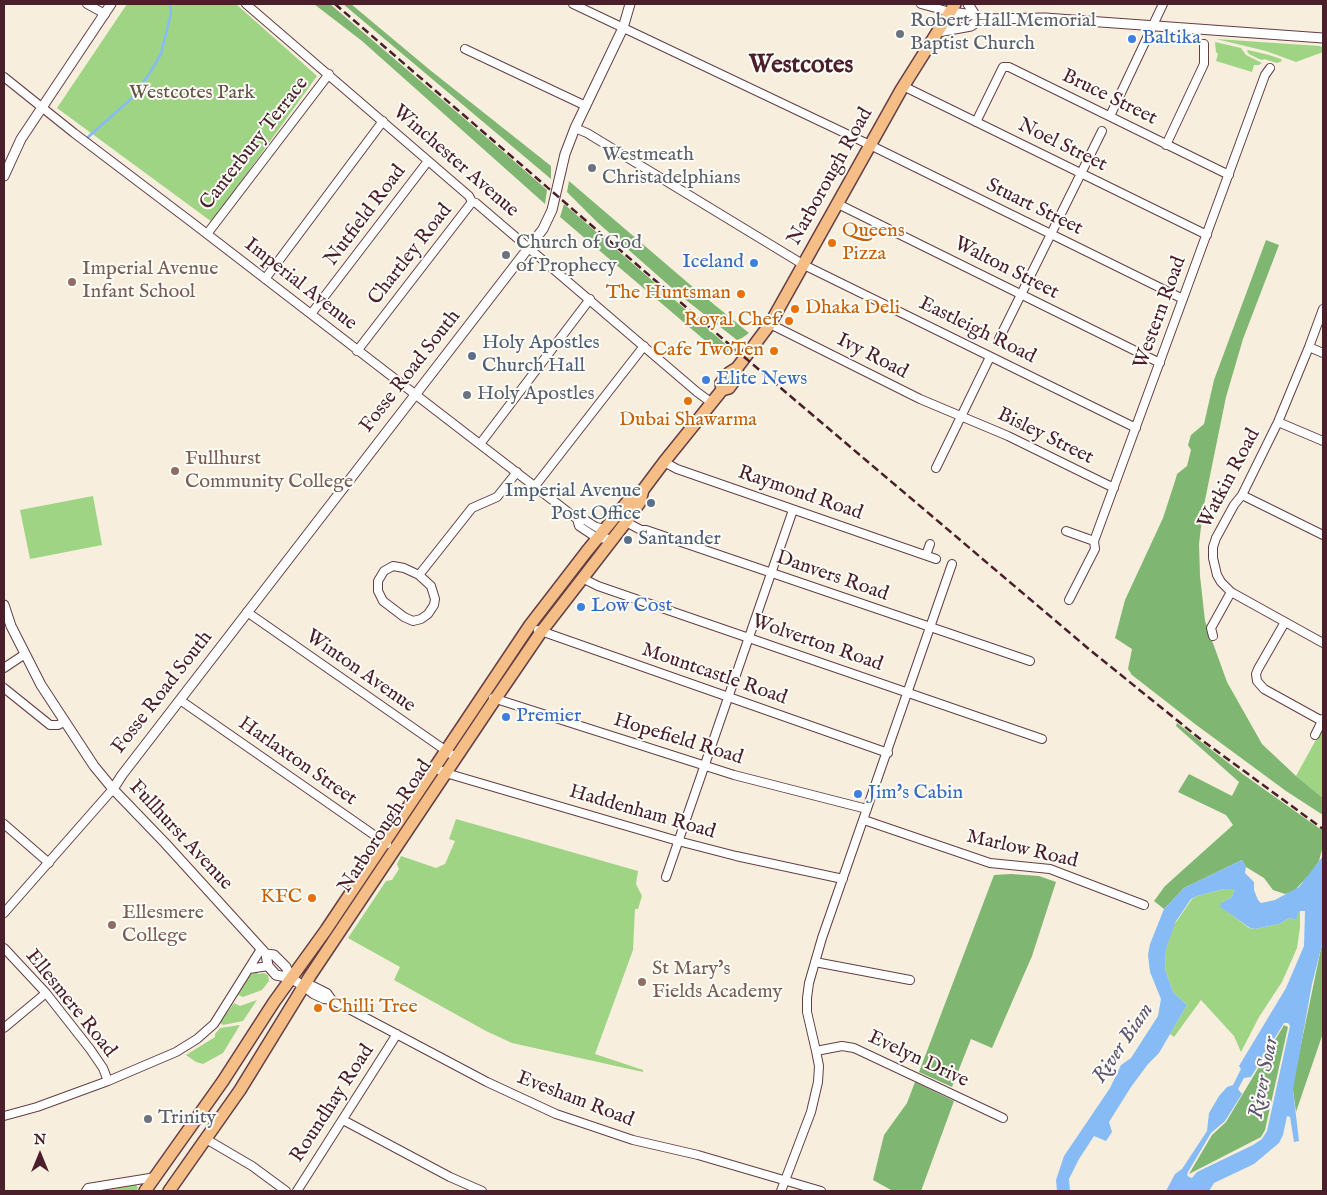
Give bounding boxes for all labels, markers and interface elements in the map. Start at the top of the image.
place label: Robert Hall Memorial Baptist Church [910,10,1096,57]
place label: Baltika [1142,27,1201,51]
marker: Robert Hall Memorial Baptist Church [894,28,906,40]
marker: Baltika [1126,33,1138,45]
district label: Westcotes [749,52,853,82]
street label: Bruce Street [1058,65,1160,131]
street label: Canterbury Terrace [196,73,314,215]
park label: Westcotes Park [129,82,255,106]
street label: Winchester Avenue [387,101,523,223]
street label: Narborough Road [783,104,879,250]
street label: Noel Street [1013,114,1111,178]
place label: Westmeath Christadelphians [602,144,741,191]
street label: Nutfield Road [320,161,412,271]
marker: Westmeath Christadelphians [586,162,598,174]
street label: Stuart Street [982,174,1086,242]
street label: Chartley Road [364,200,458,310]
place label: Queens Pizza [842,220,905,267]
place label: Church of God of Prophecy [516,232,642,279]
street label: Walton Street [950,232,1062,306]
street label: Imperial Avenue [239,234,361,336]
marker: Queens Pizza [826,237,838,249]
marker: Church of God of Prophecy [500,249,512,261]
place label: Iceland [682,251,744,275]
street label: Western Road [1130,254,1192,372]
marker: Iceland [748,257,760,269]
place label: Imperial Avenue Infant School [82,258,218,305]
marker: Imperial Avenue Infant School [66,276,78,288]
place label: The Huntsman [606,282,731,306]
marker: The Huntsman [735,288,747,300]
street label: Eastleigh Road [914,292,1040,370]
place label: Dhaka Deli [805,297,900,321]
marker: Dhaka Deli [789,303,801,315]
street label: Fosse Road South [356,306,466,438]
place label: Royal Chef [684,309,779,333]
marker: Royal Chef [783,315,795,327]
street label: Ivy Road [832,329,912,385]
place label: Holy Apostles Church Hall [482,332,600,379]
place label: Cafe TwoTen [653,339,764,363]
marker: Cafe TwoTen [768,345,780,357]
marker: Holy Apostles Church Hall [466,350,478,362]
place label: Elite News [716,368,807,392]
marker: Elite News [700,374,712,386]
place label: Holy Apostles [477,383,595,407]
marker: Holy Apostles [461,389,473,401]
marker: Dubai Shawarma [682,395,694,407]
street label: Bisley Street [993,403,1097,471]
place label: Dubai Shawarma [619,409,757,433]
street label: Watkin Road [1194,425,1266,533]
place label: Fullhurst Community College [185,448,353,495]
street label: Raymond Road [734,461,866,527]
marker: Fullhurst Community College [169,465,181,477]
place label: Imperial Avenue Post Office [505,480,641,527]
marker: Imperial Avenue Post Office [645,497,657,509]
place label: Santander [638,528,721,552]
marker: Santander [622,534,634,546]
street label: Danvers Road [773,547,891,607]
place label: Low Cost [591,595,672,619]
marker: Low Cost [575,601,587,613]
street label: Wolverton Road [748,610,886,678]
street label: Winton Avenue [300,625,420,719]
street label: Fosse Road South [108,627,218,759]
street label: Mountcastle Road [638,639,790,711]
place label: Premier [516,705,581,729]
street label: Hopefield Road [610,709,746,771]
marker: Premier [500,711,512,723]
street label: Harlaxton Street [233,712,361,812]
street label: Narborough Road [334,756,438,898]
street label: Fullhurst Avenue [123,776,237,896]
street label: Haddenham Road [566,781,718,845]
place label: Jim's Cabin [868,782,963,806]
marker: Jim's Cabin [852,788,864,800]
street label: Marlow Road [964,826,1080,874]
place label: KFC [261,886,302,910]
marker: KFC [306,892,318,904]
place label: Ellesmere College [122,902,204,949]
marker: Ellesmere College [106,919,118,931]
street label: Ellesmere Road [19,945,121,1063]
place label: St Mary's Fields Academy [652,958,782,1005]
marker: St Mary's Fields Academy [636,976,648,988]
place label: Chilli Tree [328,996,418,1020]
water label: River Biam [1088,999,1160,1089]
marker: Chilli Tree [312,1002,324,1014]
street label: Evelyn Drive [864,1026,972,1094]
water label: River Soar [1245,1035,1285,1121]
street label: Roundhay Road [286,1040,380,1168]
street label: Evesham Road [513,1067,637,1133]
place label: Trinity [158,1107,216,1131]
marker: Trinity [142,1113,154,1125]
north arrow [15,1130,65,1180]
text: N [34,1131,46,1149]

